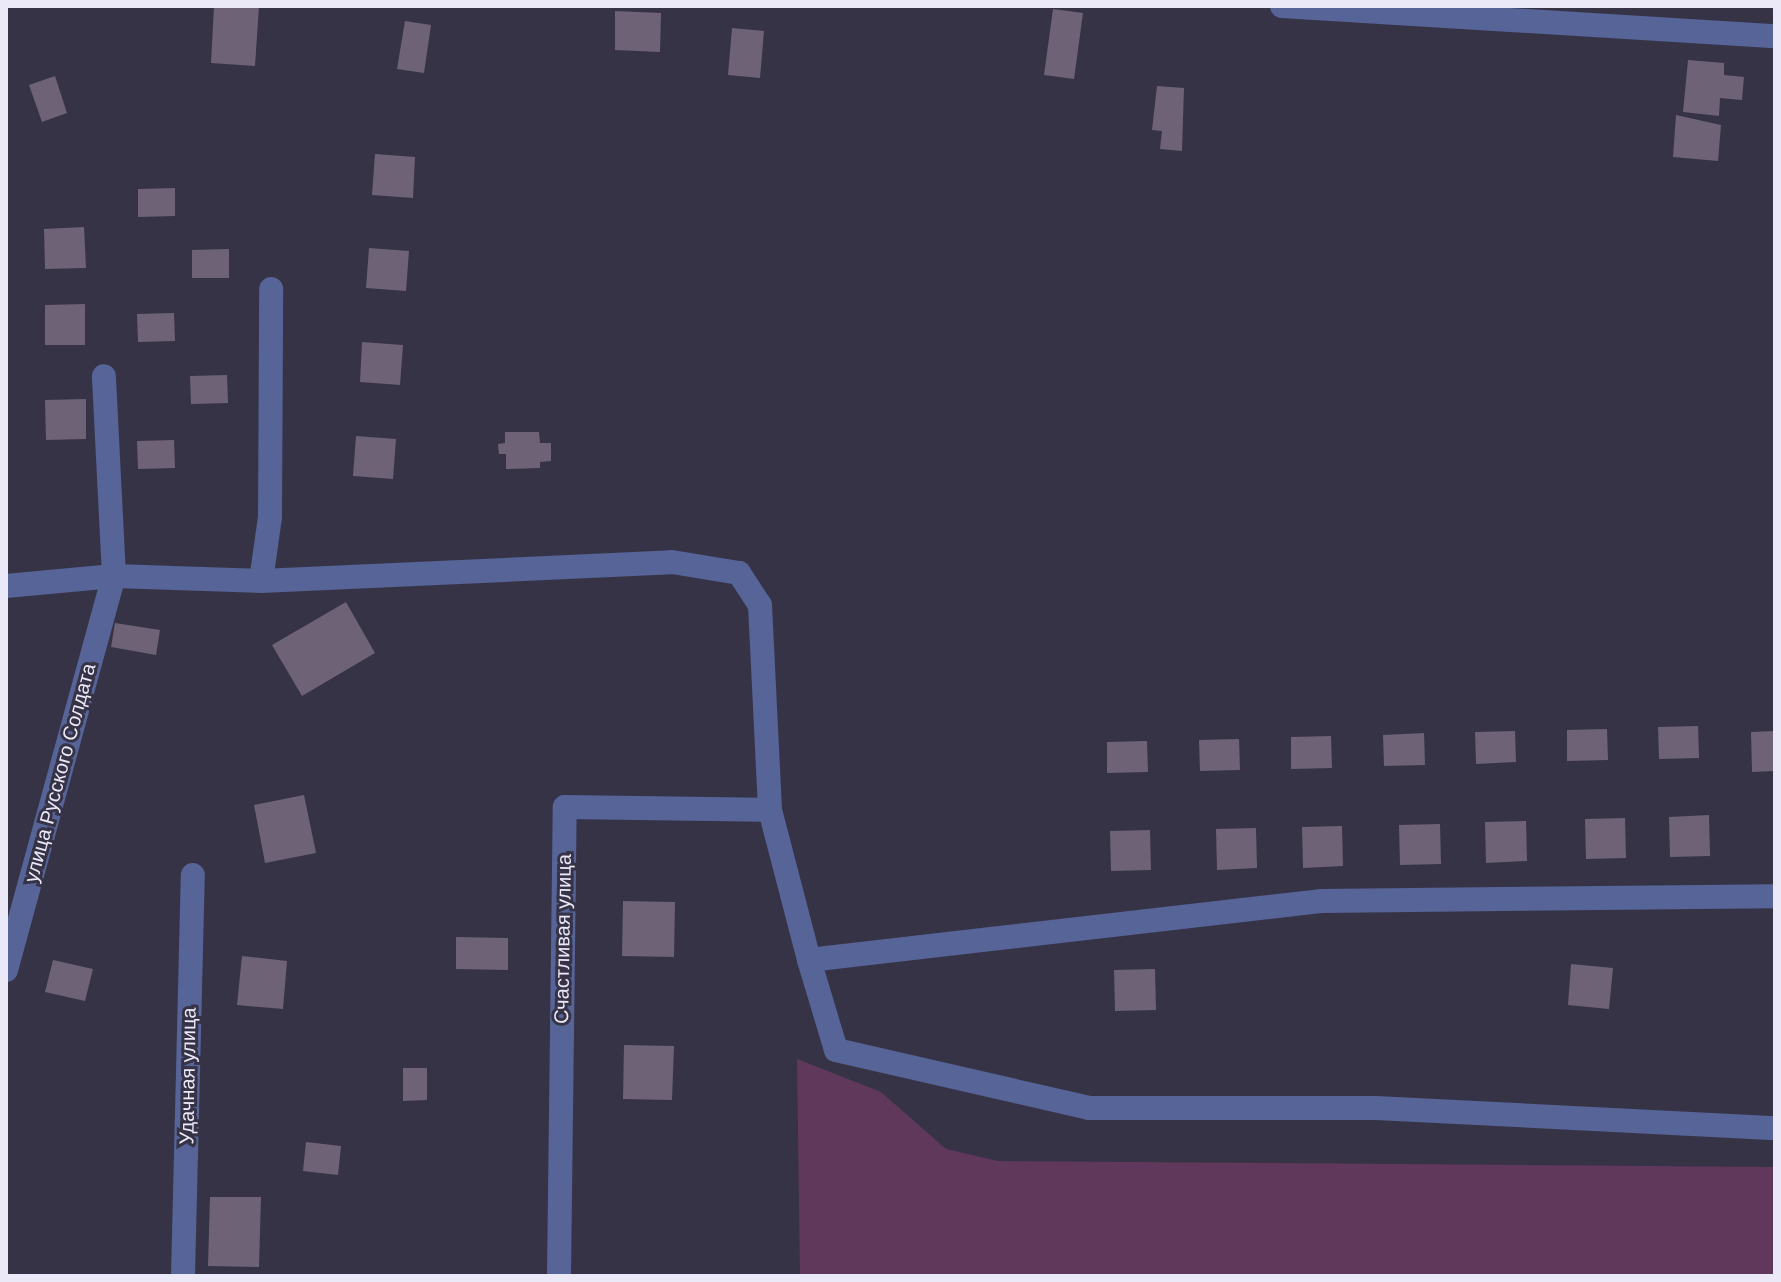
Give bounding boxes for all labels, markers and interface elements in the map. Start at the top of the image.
street label: улица Русского Солдата [19,661,101,885]
street label: Счастливая улица [550,854,576,1024]
street label: Удачная улица [175,1007,201,1145]

